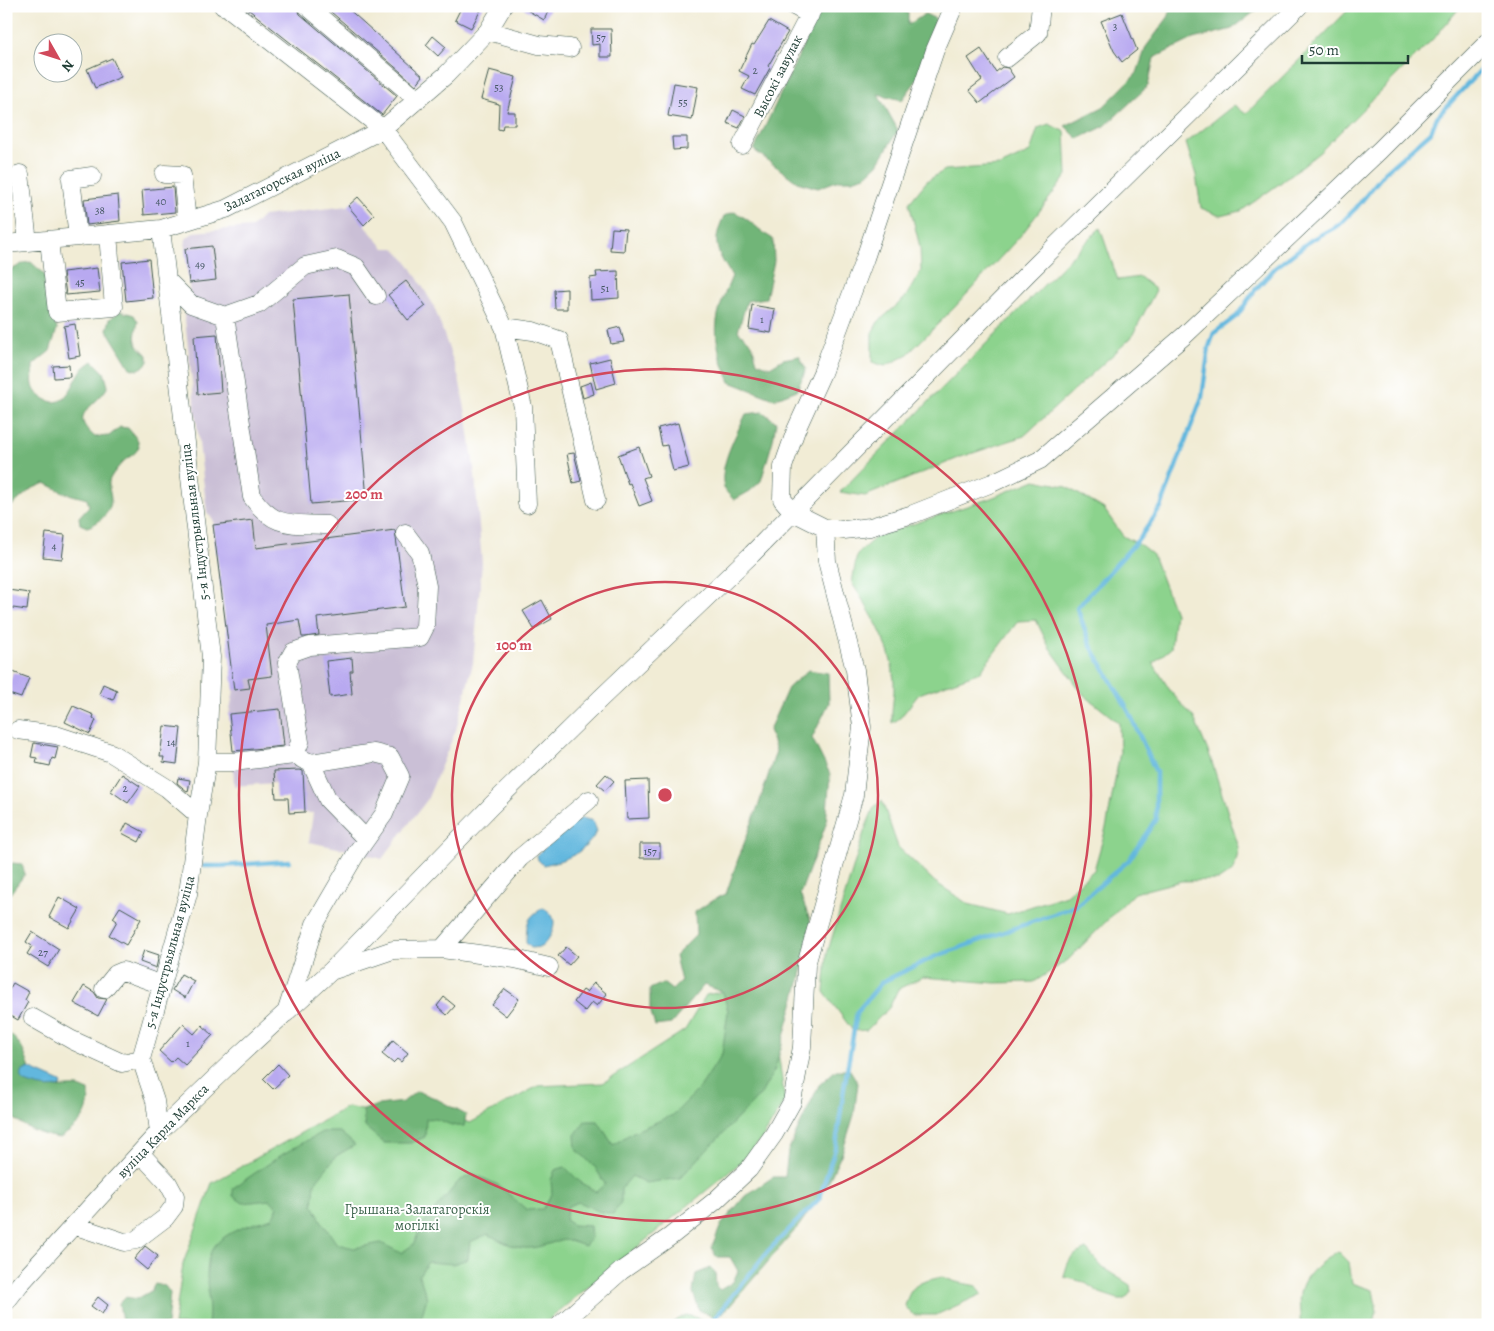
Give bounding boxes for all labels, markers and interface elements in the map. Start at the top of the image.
house number: 3 [1113,19,1117,34]
house number: 57 [596,30,606,45]
street label: Высокі завулак [749,31,807,121]
north arrow [32,32,82,82]
scale bar [1302,32,1408,64]
text: 50 m [1309,40,1339,60]
text: N [57,56,78,76]
house number: 2 [752,63,758,78]
house number: 53 [494,80,504,95]
house number: 55 [678,95,688,110]
street label: Залатагорская вуліца [221,143,344,216]
house number: 40 [156,194,167,209]
house number: 38 [95,203,105,218]
house number: 49 [195,257,205,272]
house number: 45 [75,275,85,290]
house number: 51 [601,281,609,296]
house number: 1 [760,312,764,327]
street label: 5-я Індустрыяльная вуліца [176,442,214,601]
text: 200 m [345,484,383,504]
house number: 4 [52,539,57,554]
text: 100 m [496,635,532,655]
house number: 14 [167,735,175,750]
house number: 2 [122,781,128,796]
centre of rings [656,786,674,804]
house number: 157 [643,844,657,859]
street label: 5-я Індустрыяльная вуліца [140,873,200,1031]
house number: 27 [38,945,48,960]
house number: 1 [186,1036,190,1051]
street label: вуліца Карла Маркса [113,1079,213,1182]
park label: Грышана-Залатагорскія могілкі [344,1200,490,1235]

